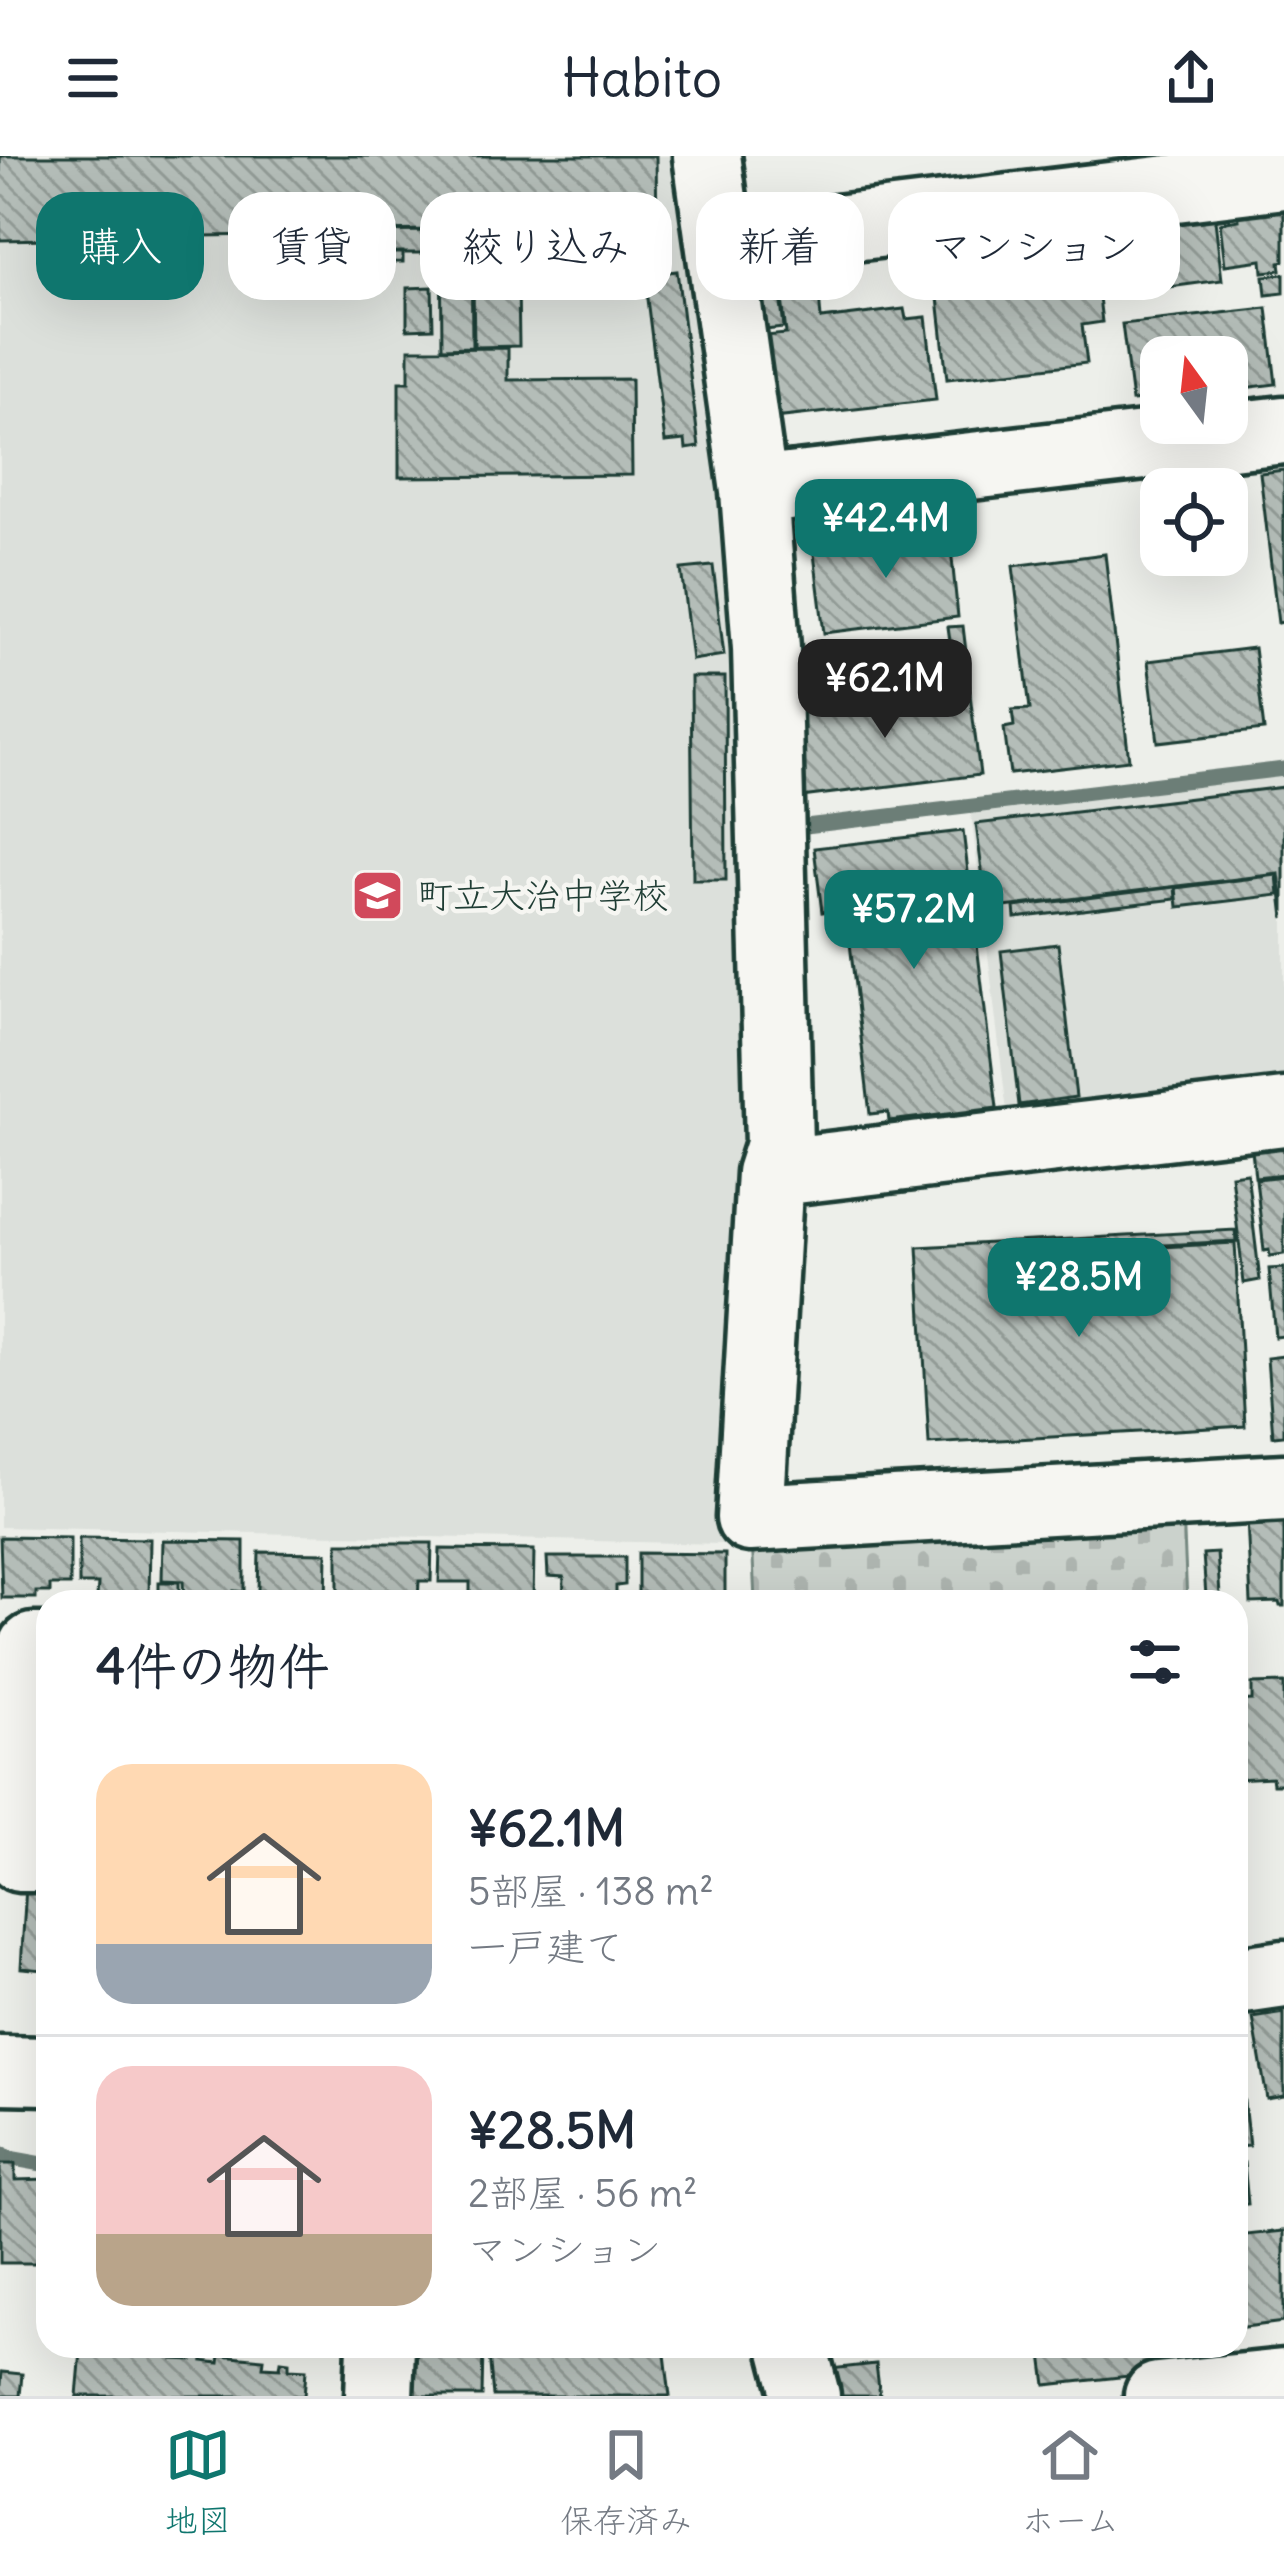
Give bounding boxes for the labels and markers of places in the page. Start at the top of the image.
pin: ¥42.4M [788,479,984,581]
pin: ¥62.1M [787,639,983,741]
school or university icon: 町立大治中学校 [350,867,406,923]
pin: ¥57.2M [816,870,1012,972]
place label: 町立大治中学校 [417,873,669,918]
pin: ¥28.5M [981,1238,1177,1340]

